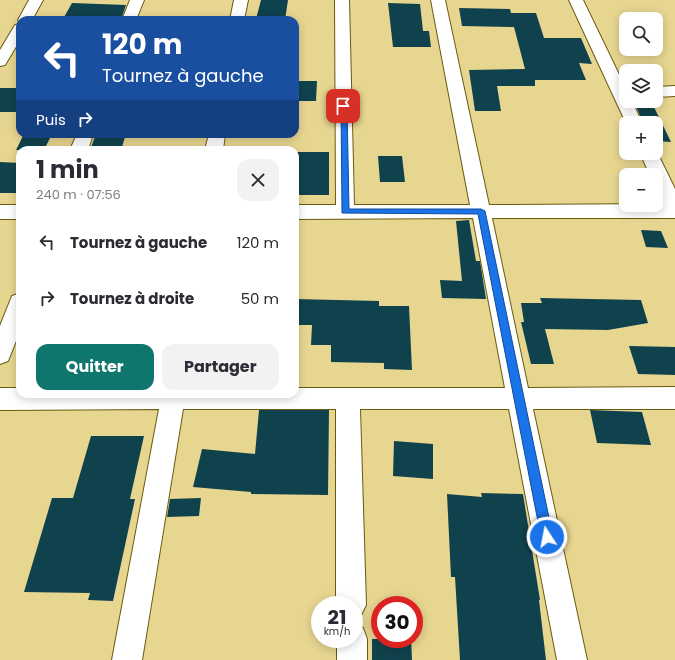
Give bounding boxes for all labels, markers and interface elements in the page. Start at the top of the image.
map controls [619,12,663,212]
button: search [619,12,663,56]
text: 120 m [102,25,182,64]
icon: left [36,32,88,84]
text: Tournez à gauche [102,63,264,88]
button: layers [619,64,663,108]
pin [326,89,360,123]
icon: arrive [332,95,354,117]
icon: right [74,108,96,130]
text: Puis [36,109,66,130]
button: + [619,116,663,160]
text: 1 min [36,153,99,186]
button: close [237,159,279,201]
button: − [619,168,663,212]
text: 240 m · 07:56 [36,185,121,204]
icon: left [36,231,58,253]
text: Tournez à gauche [70,232,207,253]
text: 120 m [237,232,279,253]
icon: right [36,287,58,309]
text: Tournez à droite [70,288,194,309]
text: 50 m [241,288,279,309]
button: Quitter [36,344,154,390]
button: Partager [162,344,279,390]
position arrow [526,516,568,558]
speed limit sign: 30 [371,596,423,648]
text: 21 [328,603,346,631]
text: km/h [324,624,350,639]

